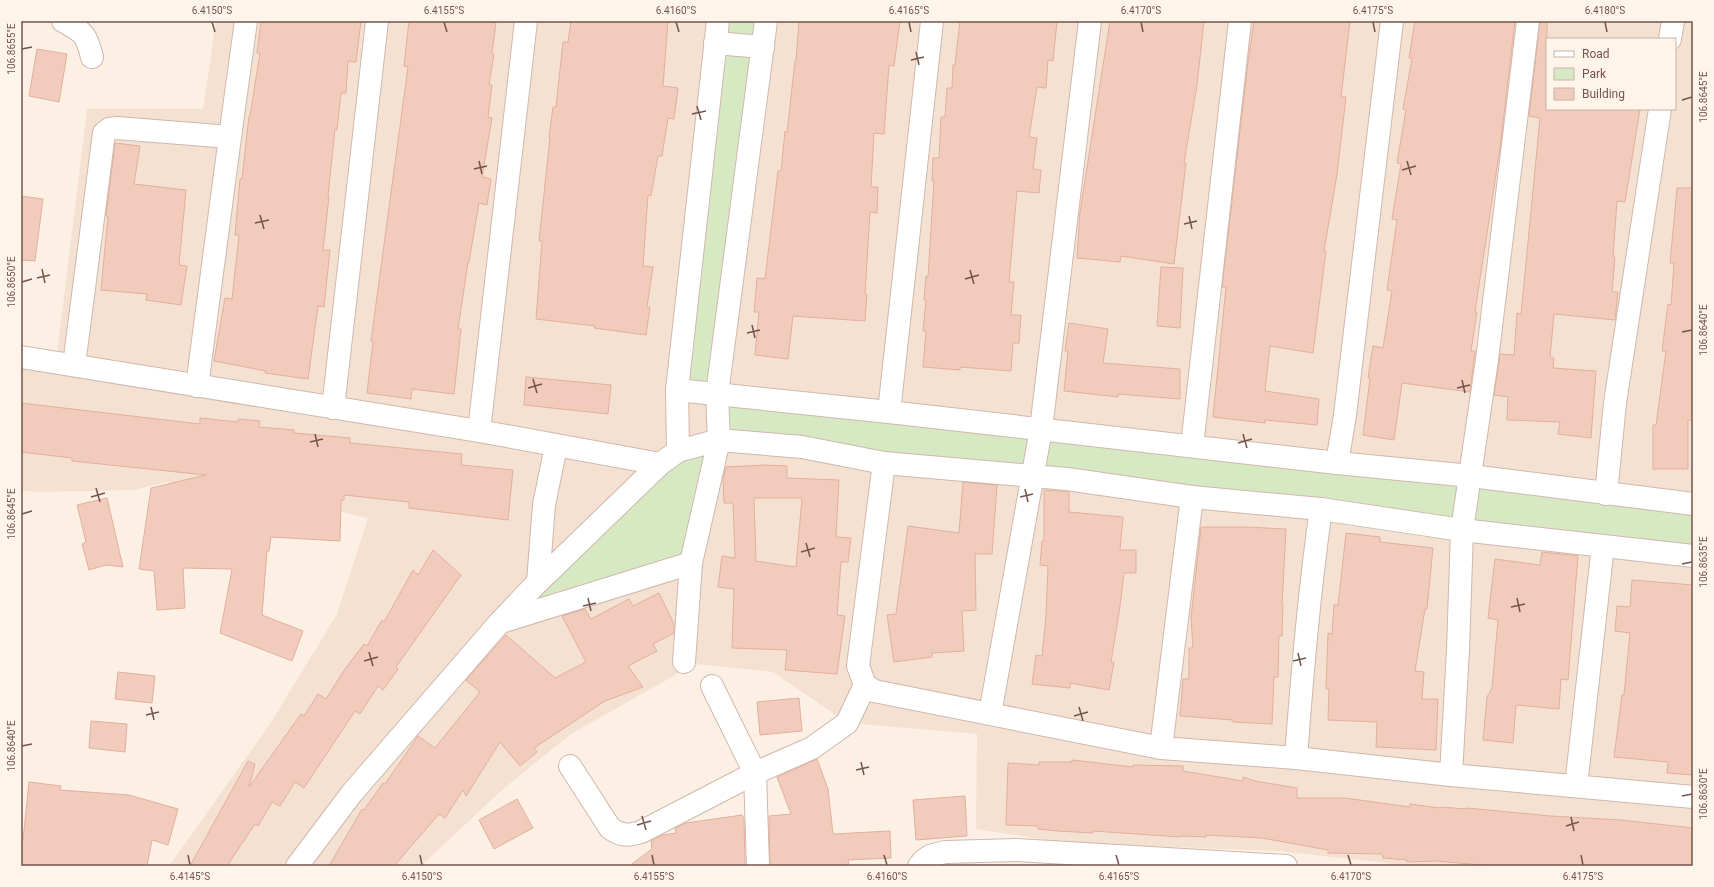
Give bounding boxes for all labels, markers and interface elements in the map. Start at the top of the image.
text: 6.4150°S [192,5,232,16]
text: 6.4155°S [424,5,464,16]
text: 6.4160°S [656,5,696,16]
text: 6.4165°S [889,5,929,16]
text: 6.4170°S [1121,5,1161,16]
text: 6.4175°S [1353,5,1393,16]
text: 6.4180°S [1585,5,1625,16]
text: 106.8655°E [6,23,17,75]
legend [1546,38,1676,110]
text: Road [1582,47,1610,61]
text: Park [1582,67,1607,81]
text: 106.8645°E [1698,71,1709,123]
text: Building [1582,87,1625,101]
text: 106.8650°E [6,256,17,308]
text: 106.8640°E [1698,304,1709,356]
text: 106.8645°E [6,488,17,540]
text: 106.8635°E [1698,536,1709,588]
text: 106.8640°E [6,720,17,772]
text: 106.8630°E [1698,768,1709,820]
text: 6.4145°S [170,871,210,882]
text: 6.4150°S [402,871,442,882]
text: 6.4155°S [634,871,674,882]
text: 6.4160°S [867,871,907,882]
text: 6.4165°S [1099,871,1139,882]
text: 6.4170°S [1331,871,1371,882]
text: 6.4175°S [1563,871,1603,882]

